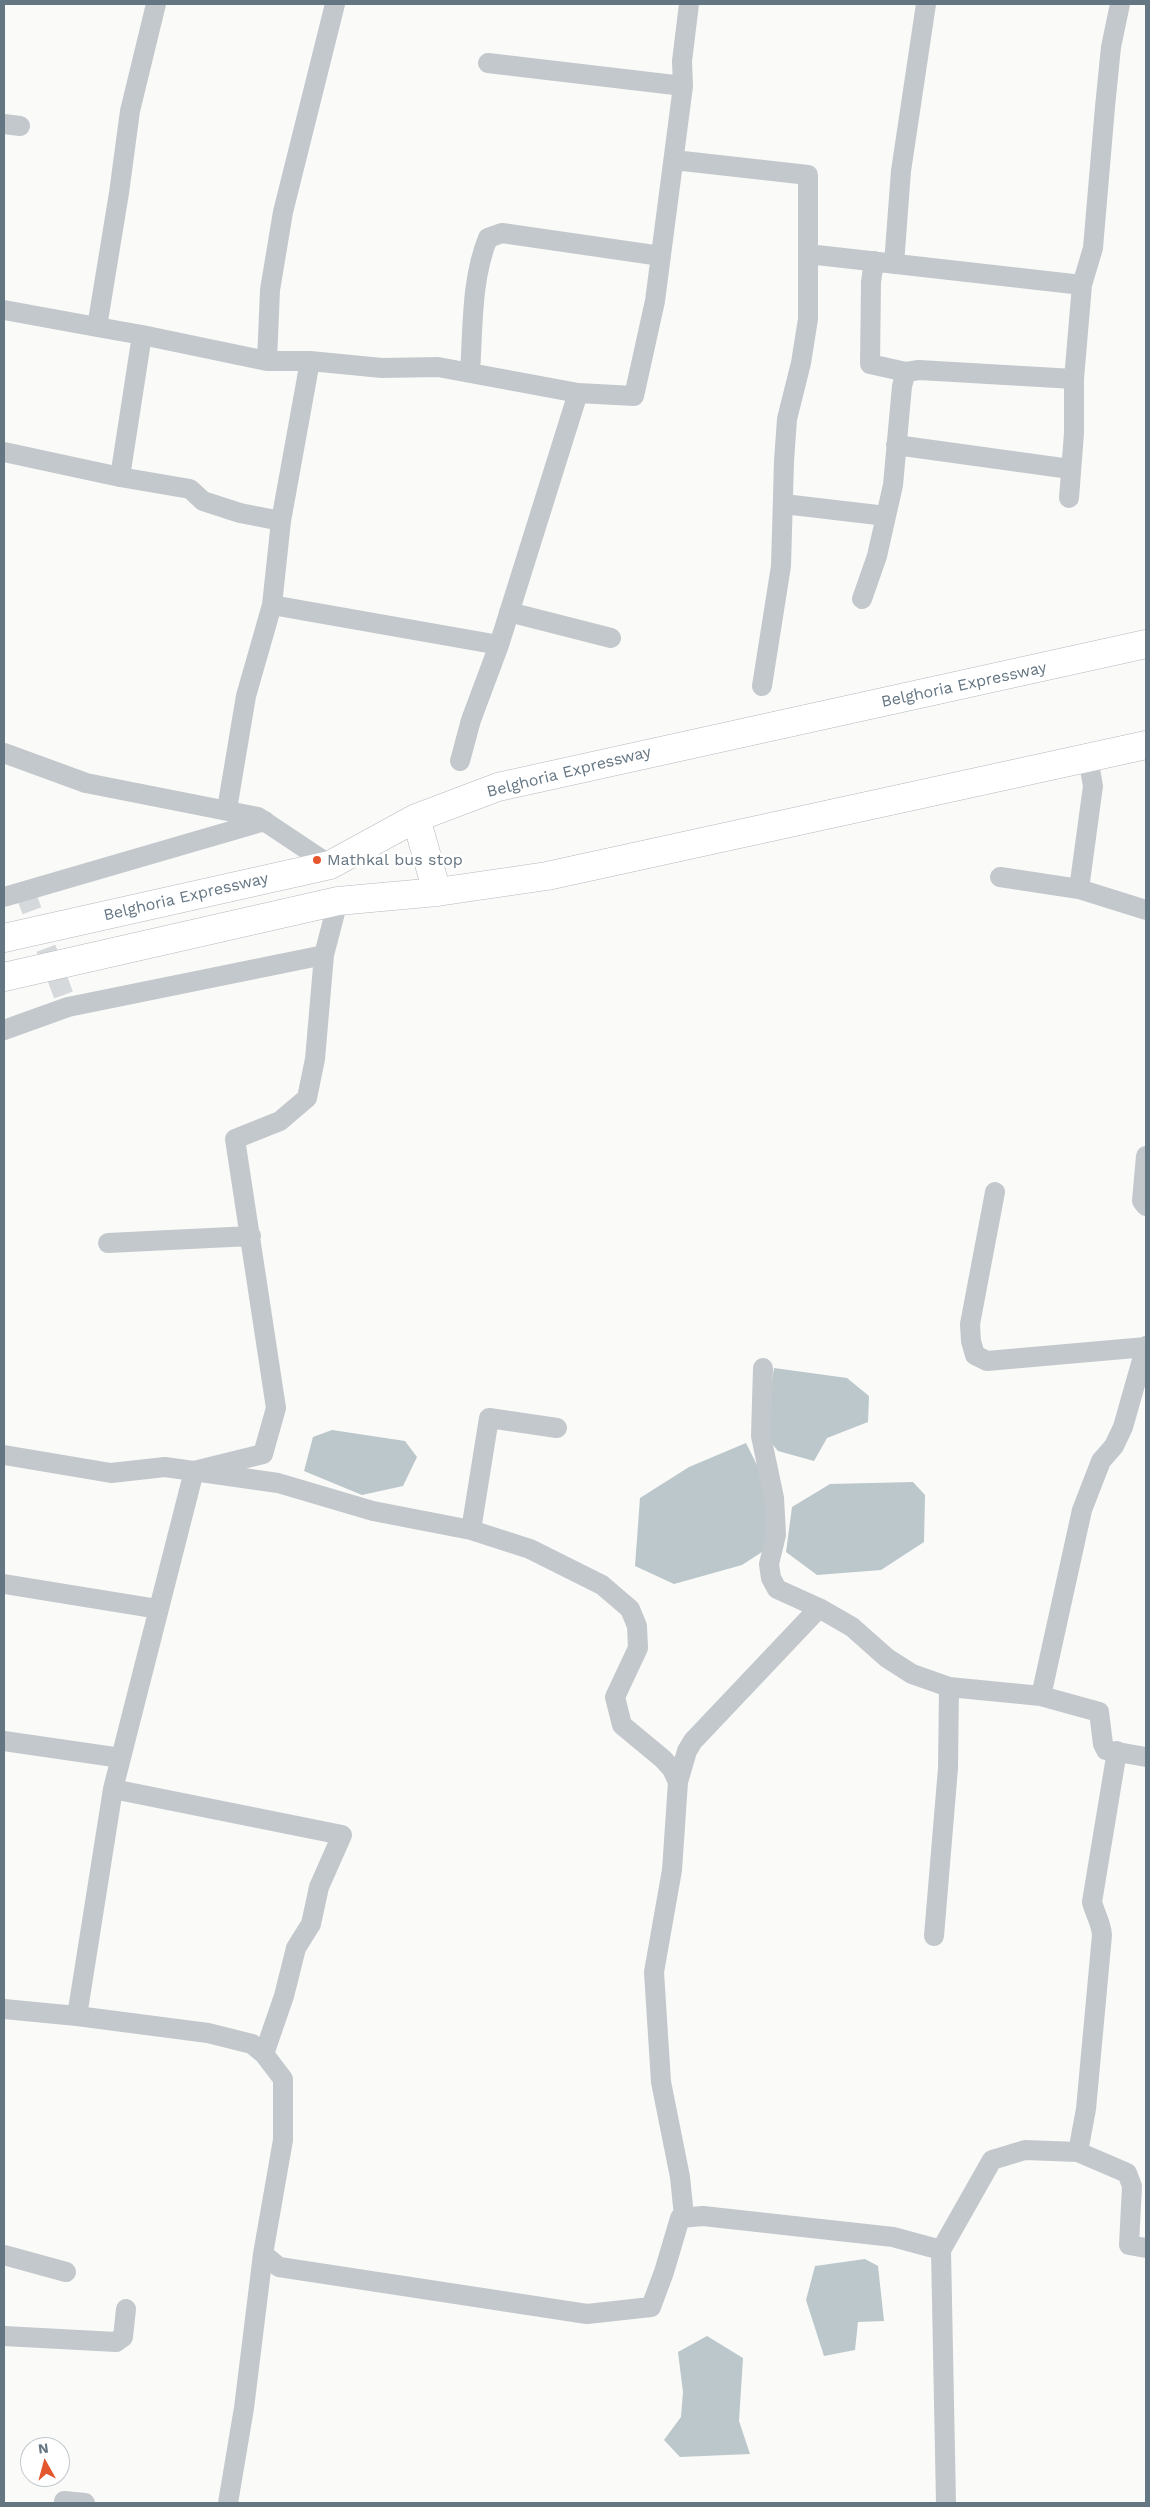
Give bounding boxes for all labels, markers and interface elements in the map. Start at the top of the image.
street label: Belghoria Expressway [880,658,1048,712]
street label: Belghoria Expressway [485,742,653,802]
place label: Mathkal bus stop [327,850,463,870]
marker: Mathkal bus stop [311,854,323,866]
street label: Belghoria Expressway [102,869,270,925]
north arrow [20,2437,70,2487]
text: N [37,2440,49,2457]

